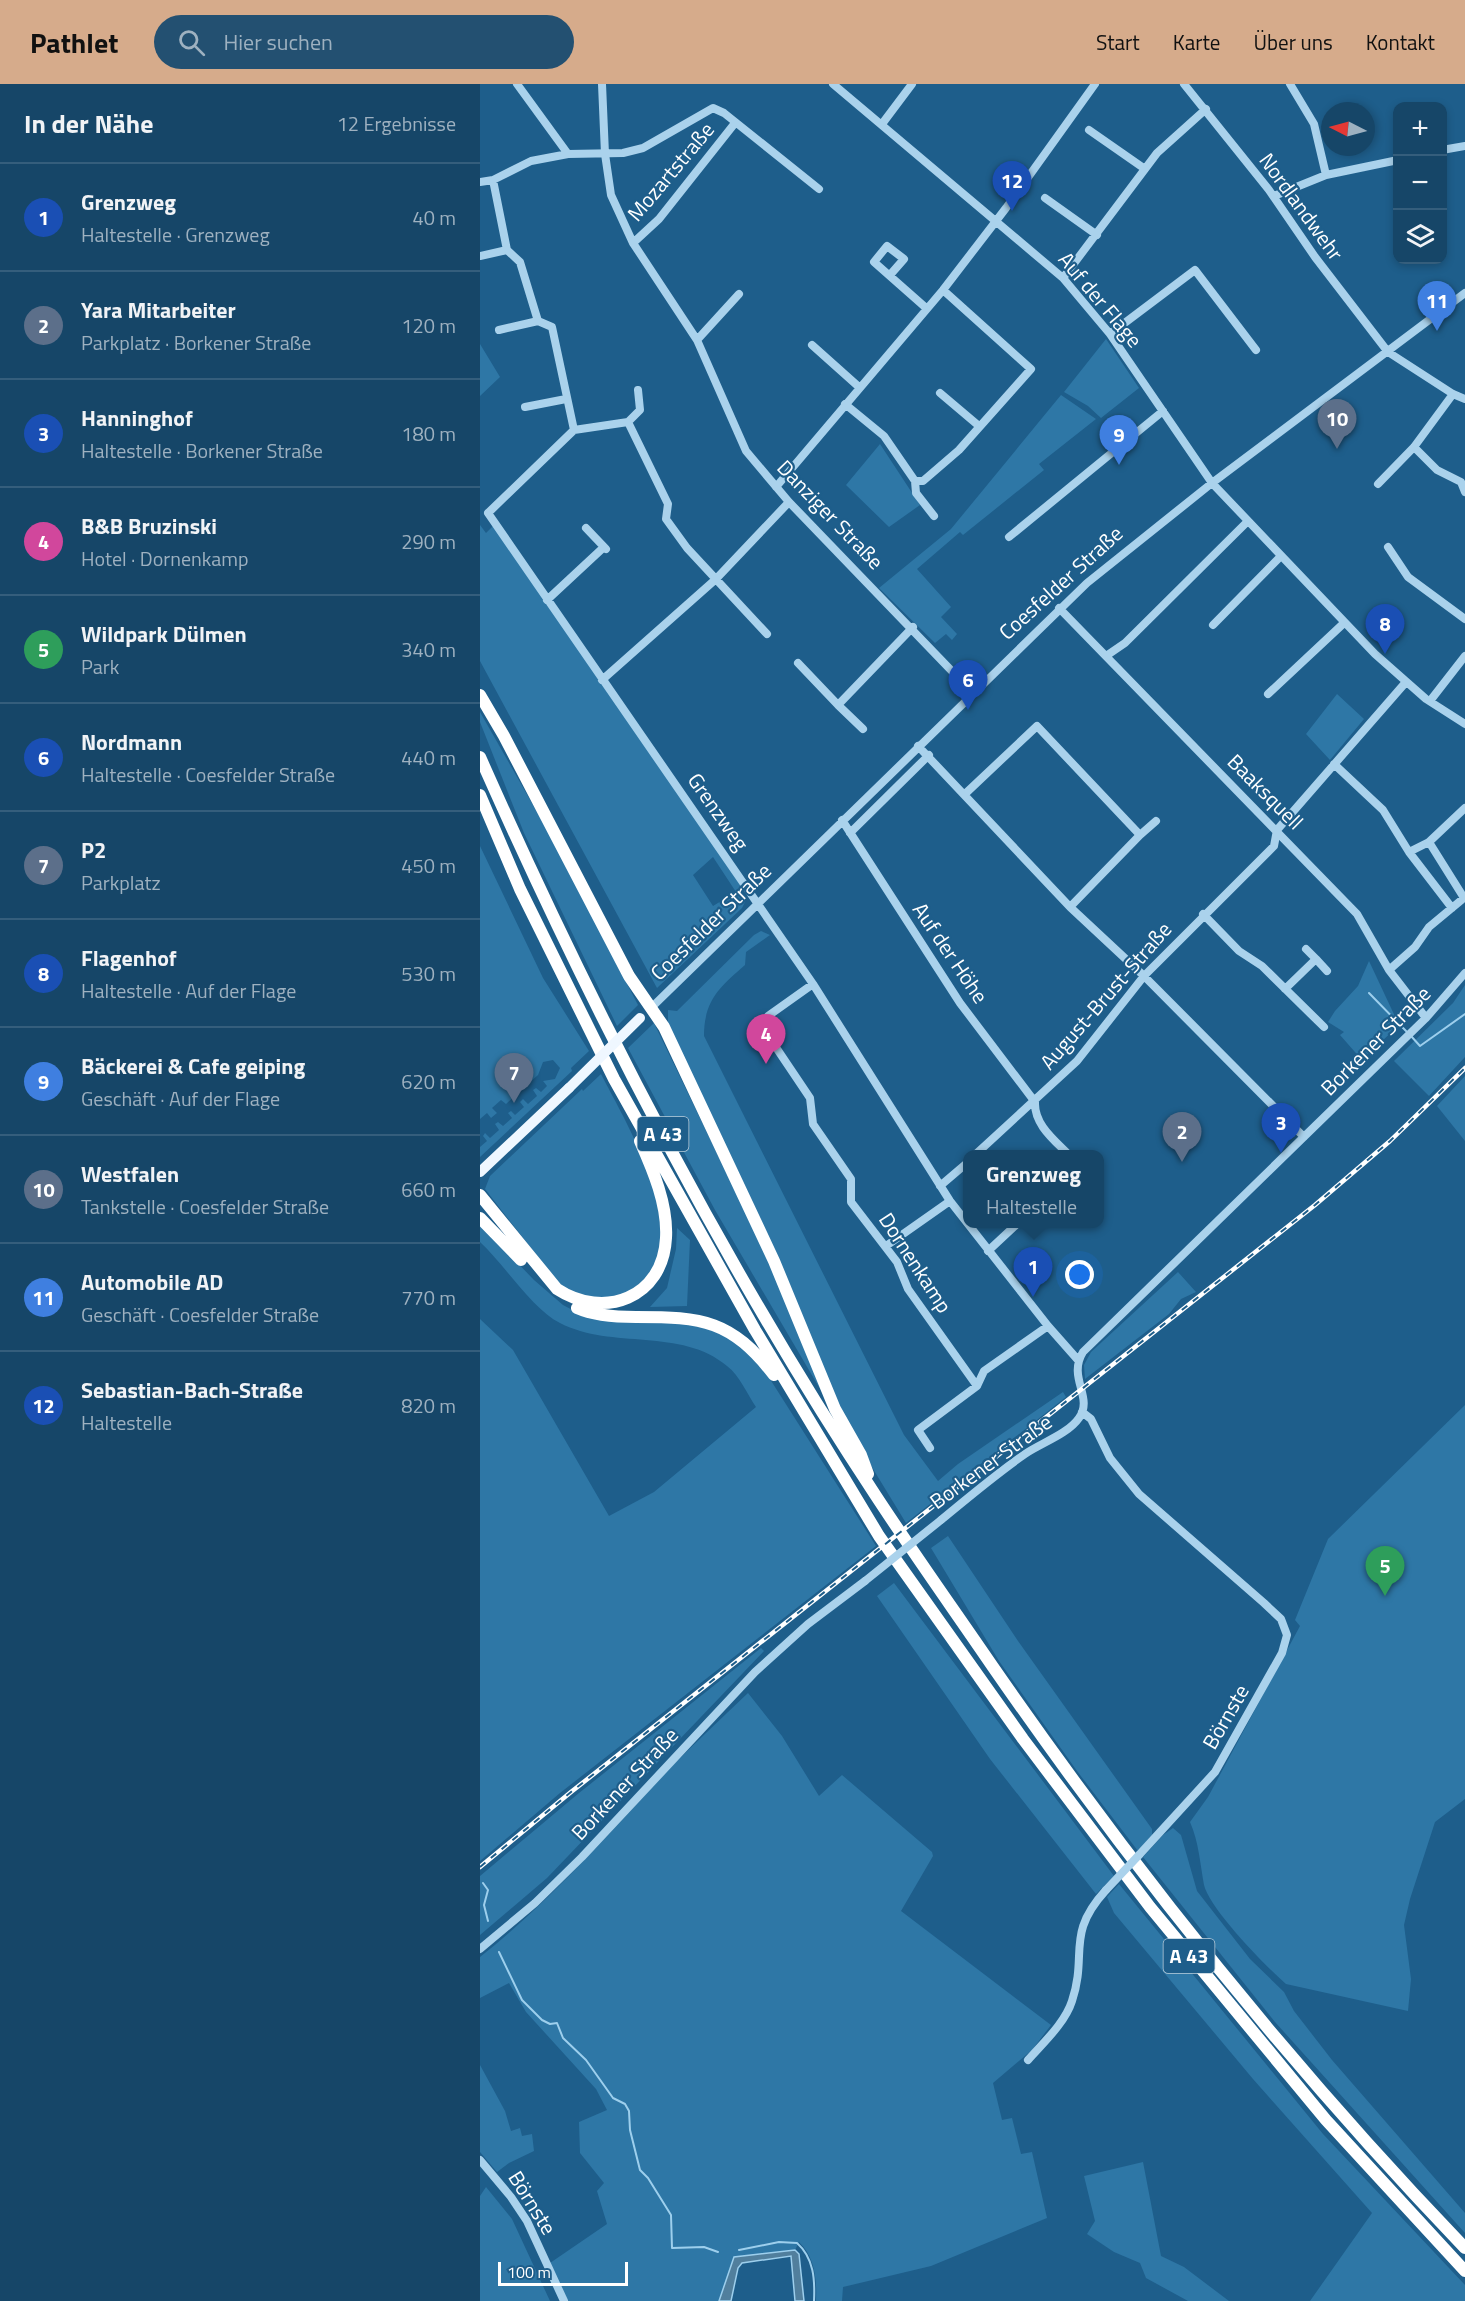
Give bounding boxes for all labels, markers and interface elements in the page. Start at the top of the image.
search box [154,15,574,69]
text: Pathlet [30,21,118,64]
text: Hier suchen [223,25,333,59]
icon: search [175,26,208,59]
text: Start [1096,26,1140,58]
text: Karte [1173,26,1220,58]
text: Über uns [1253,26,1333,58]
text: Kontakt [1366,26,1435,58]
north arrow [1321,102,1375,156]
map controls [1393,102,1447,264]
button: + [1393,102,1447,156]
text: In der Nähe [24,104,153,143]
text: 12 Ergebnisse [337,108,456,139]
street label: Mozartstraße [619,115,721,228]
street label: Nordlandwehr [1252,146,1352,267]
button: − [1393,156,1447,210]
pin: 12 [992,162,1032,211]
text: Grenzweg [81,185,176,219]
text: 1 [38,202,49,233]
text: 40 m [412,202,456,233]
button: layers [1393,210,1447,264]
text: Haltestelle · Grenzweg [81,219,270,250]
street label: Auf der Flage [1051,244,1151,354]
pin: 11 [1418,282,1456,331]
text: Yara Mitarbeiter [81,293,236,327]
text: 2 [38,310,49,341]
text: 120 m [401,310,456,341]
text: Parkplatz · Borkener Straße [81,327,311,358]
pin: 10 [1318,400,1356,449]
text: Hanninghof [81,401,193,435]
pin: 9 [1100,416,1138,465]
text: 3 [38,418,49,449]
text: 180 m [401,418,456,449]
text: Haltestelle · Borkener Straße [81,435,323,466]
street label: Danziger Straße [770,452,891,576]
text: B&B Bruzinski [81,509,217,543]
street label: Coesfelder Straße [991,518,1130,647]
text: 4 [38,526,49,557]
text: 290 m [401,526,456,557]
text: Hotel · Dornenkamp [81,543,249,574]
pin: 8 [1366,604,1404,654]
text: Wildpark Dülmen [81,617,247,651]
text: 5 [38,634,49,665]
text: 340 m [401,634,456,665]
text: Park [81,651,119,682]
pin: 6 [948,660,988,710]
text: Nordmann [81,725,182,759]
text: 6 [38,742,49,773]
text: 440 m [401,742,456,773]
street label: Baaksquell [1220,746,1311,837]
text: Haltestelle · Coesfelder Straße [81,759,335,790]
street label: Grenzweg [680,766,757,857]
text: P2 [81,833,106,867]
text: 7 [38,850,49,881]
text: 450 m [401,850,456,881]
street label: Coesfelder Straße [643,855,778,987]
text: Parkplatz [81,867,161,898]
street label: Auf der Höhe [905,895,996,1009]
street label: August-Brust-Straße [1032,914,1179,1076]
text: Flagenhof [81,941,177,975]
text: 8 [38,958,49,989]
text: 530 m [401,958,456,989]
text: Haltestelle · Auf der Flage [81,975,296,1006]
street label: Borkener Straße [1313,978,1438,1103]
pin: 4 [746,1014,786,1064]
text: Bäckerei & Cafe geiping [81,1049,305,1083]
pin: 7 [495,1054,534,1103]
text: 9 [38,1066,49,1097]
text: 620 m [401,1066,456,1097]
text: Geschäft · Auf der Flage [81,1083,280,1114]
pin: 3 [1262,1104,1300,1153]
pin: 2 [1162,1112,1202,1162]
road number: A 43 [638,1117,688,1151]
popup [963,1150,1104,1228]
text: Westfalen [81,1157,179,1191]
text: Grenzweg [986,1157,1081,1191]
text: 10 [32,1174,55,1205]
text: 660 m [401,1174,456,1205]
text: Tankstelle · Coesfelder Straße [81,1191,329,1222]
text: Haltestelle [986,1191,1077,1222]
street label: Dornenkamp [871,1206,960,1319]
pin: 1 [1014,1248,1052,1297]
your location [1065,1260,1094,1289]
text: Automobile AD [81,1265,223,1299]
text: 11 [32,1282,55,1313]
text: 770 m [401,1282,456,1313]
text: Geschäft · Coesfelder Straße [81,1299,319,1330]
text: Sebastian-Bach-Straße [81,1373,303,1407]
text: 12 [32,1390,55,1421]
text: 820 m [401,1390,456,1421]
street label: Borkener Straße [923,1406,1058,1517]
text: Haltestelle [81,1407,172,1438]
pin: 5 [1366,1546,1404,1596]
street label: Börnste [1194,1678,1257,1755]
street label: Borkener Straße [563,1720,685,1847]
road number: A 43 [1164,1939,1214,1973]
street label: Börnste [501,2164,565,2241]
scale bar [498,2259,628,2286]
text: 100 m [507,2260,551,2284]

